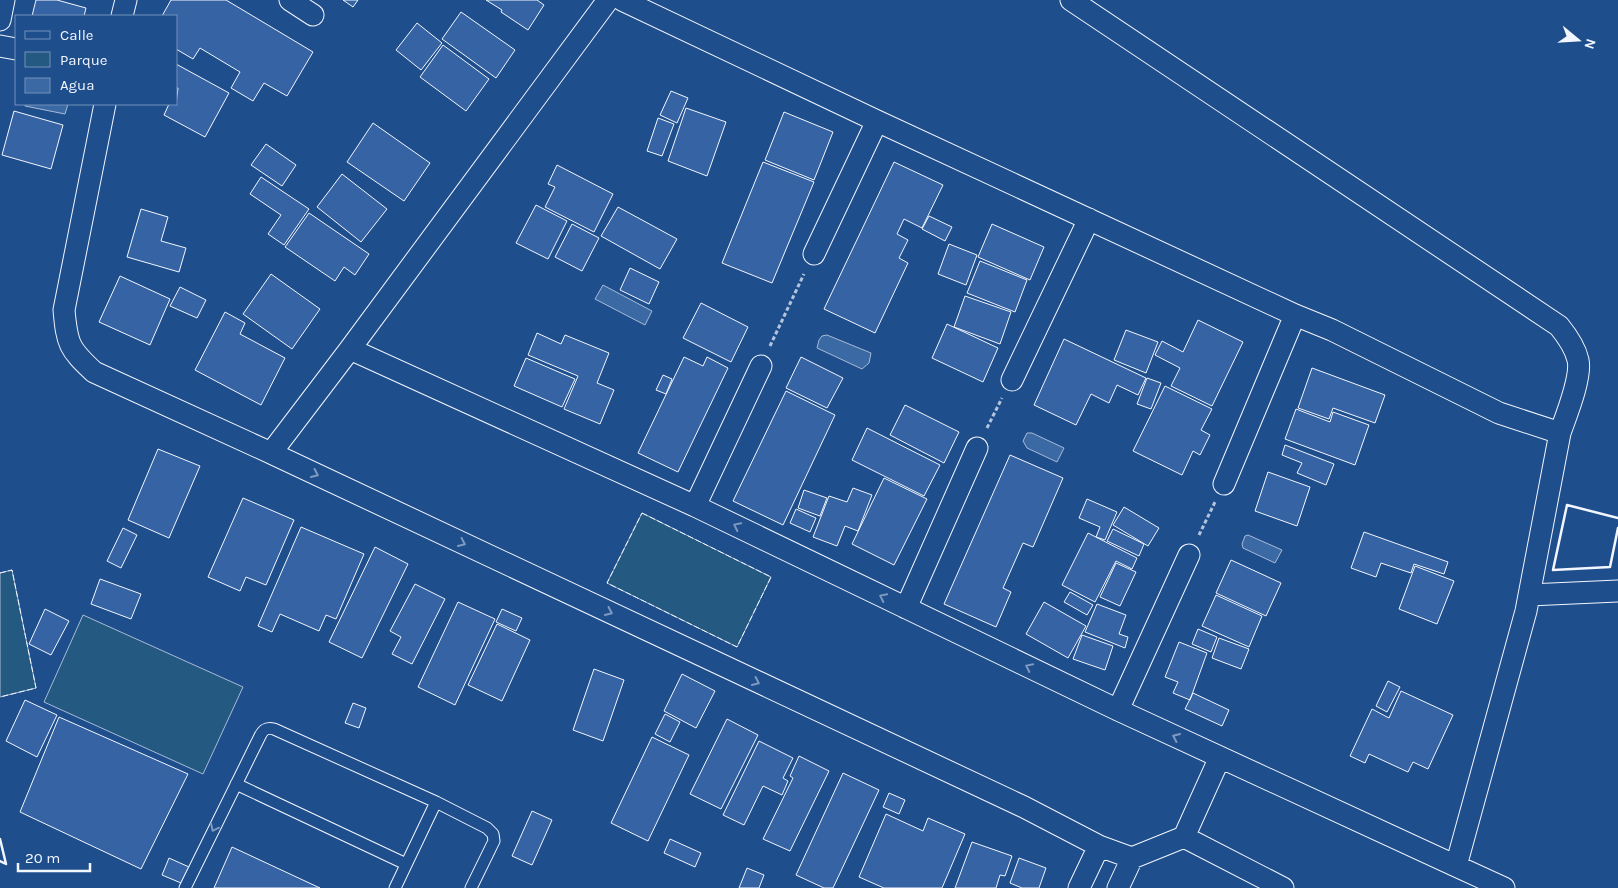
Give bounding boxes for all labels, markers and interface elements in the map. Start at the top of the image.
legend [15,15,178,105]
north arrow [1553,15,1603,65]
text: Calle [60,26,94,44]
text: N [1580,36,1600,51]
text: Parque [60,51,108,69]
text: Agua [60,76,94,94]
one-way arrow [310,468,319,478]
one-way arrow [733,522,742,532]
one-way arrow [457,537,466,548]
one-way arrow [879,593,888,603]
one-way arrow [604,606,613,617]
one-way arrow [1025,663,1034,674]
one-way arrow [751,675,760,685]
one-way arrow [1172,733,1181,743]
one-way arrow [210,823,220,832]
scale bar [18,840,90,872]
text: 20 m [25,849,60,867]

